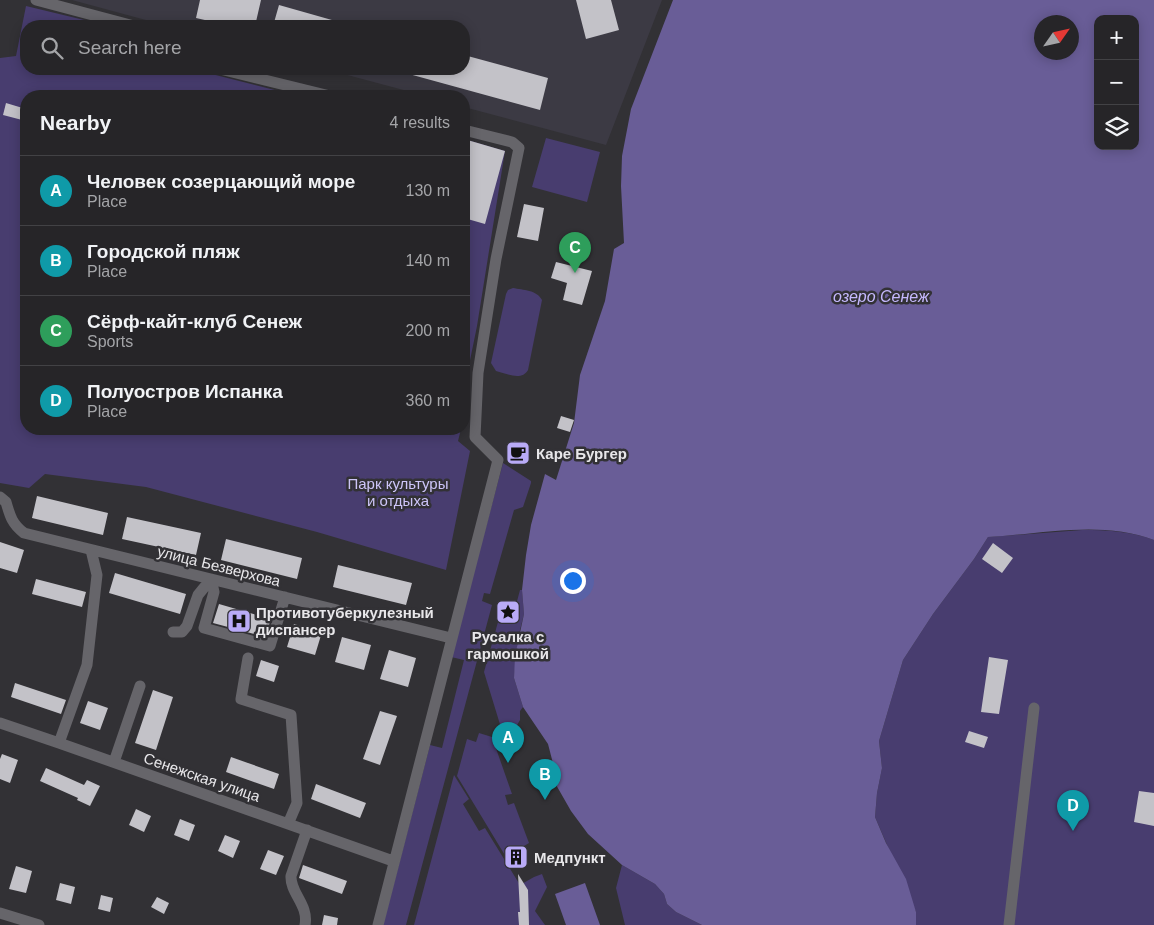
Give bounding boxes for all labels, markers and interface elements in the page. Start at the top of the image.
north arrow [1034,15,1079,60]
map controls [1094,15,1139,150]
button: + [1094,15,1139,60]
search box [20,20,470,75]
icon: search [38,34,66,62]
text: Search here [78,37,182,58]
button: − [1094,60,1139,105]
button: layers [1094,105,1139,150]
text: Nearby [40,111,111,134]
text: 4 results [390,114,450,131]
text: Человек созерцающий море [87,171,355,192]
text: A [50,182,62,199]
text: 130 m [406,182,450,199]
text: Place [87,193,127,210]
pin: C [559,232,591,273]
text: Городской пляж [87,241,240,262]
text: B [50,252,62,269]
text: 140 m [406,252,450,269]
text: Place [87,263,127,280]
water label: озеро Сенеж [833,288,930,305]
text: Сёрф-кайт-клуб Сенеж [87,311,302,332]
text: C [50,322,62,339]
text: 200 m [406,322,450,339]
text: Sports [87,333,133,350]
text: Полуостров Испанка [87,381,283,402]
text: D [50,392,62,409]
text: 360 m [406,392,450,409]
text: Place [87,403,127,420]
cafe icon: Каре Бургер [505,440,531,466]
place label: Каре Бургер [536,445,627,462]
park label: Парк культуры и отдыха [348,475,449,509]
street label: улица Безверхова [156,542,283,590]
your location [560,568,586,594]
place icon: Русалка с гармошкой [495,599,521,625]
place label: Противотуберкулезный диспансер [256,604,434,638]
hospital icon: Противотуберкулезный диспансер [226,608,252,634]
place label: Русалка с гармошкой [467,628,549,662]
pin: A [492,722,524,763]
street label: Сенежская улица [142,749,263,805]
pin: B [529,759,561,800]
pin: D [1057,790,1089,831]
building icon: Медпункт [503,844,529,870]
place label: Медпункт [534,849,606,866]

